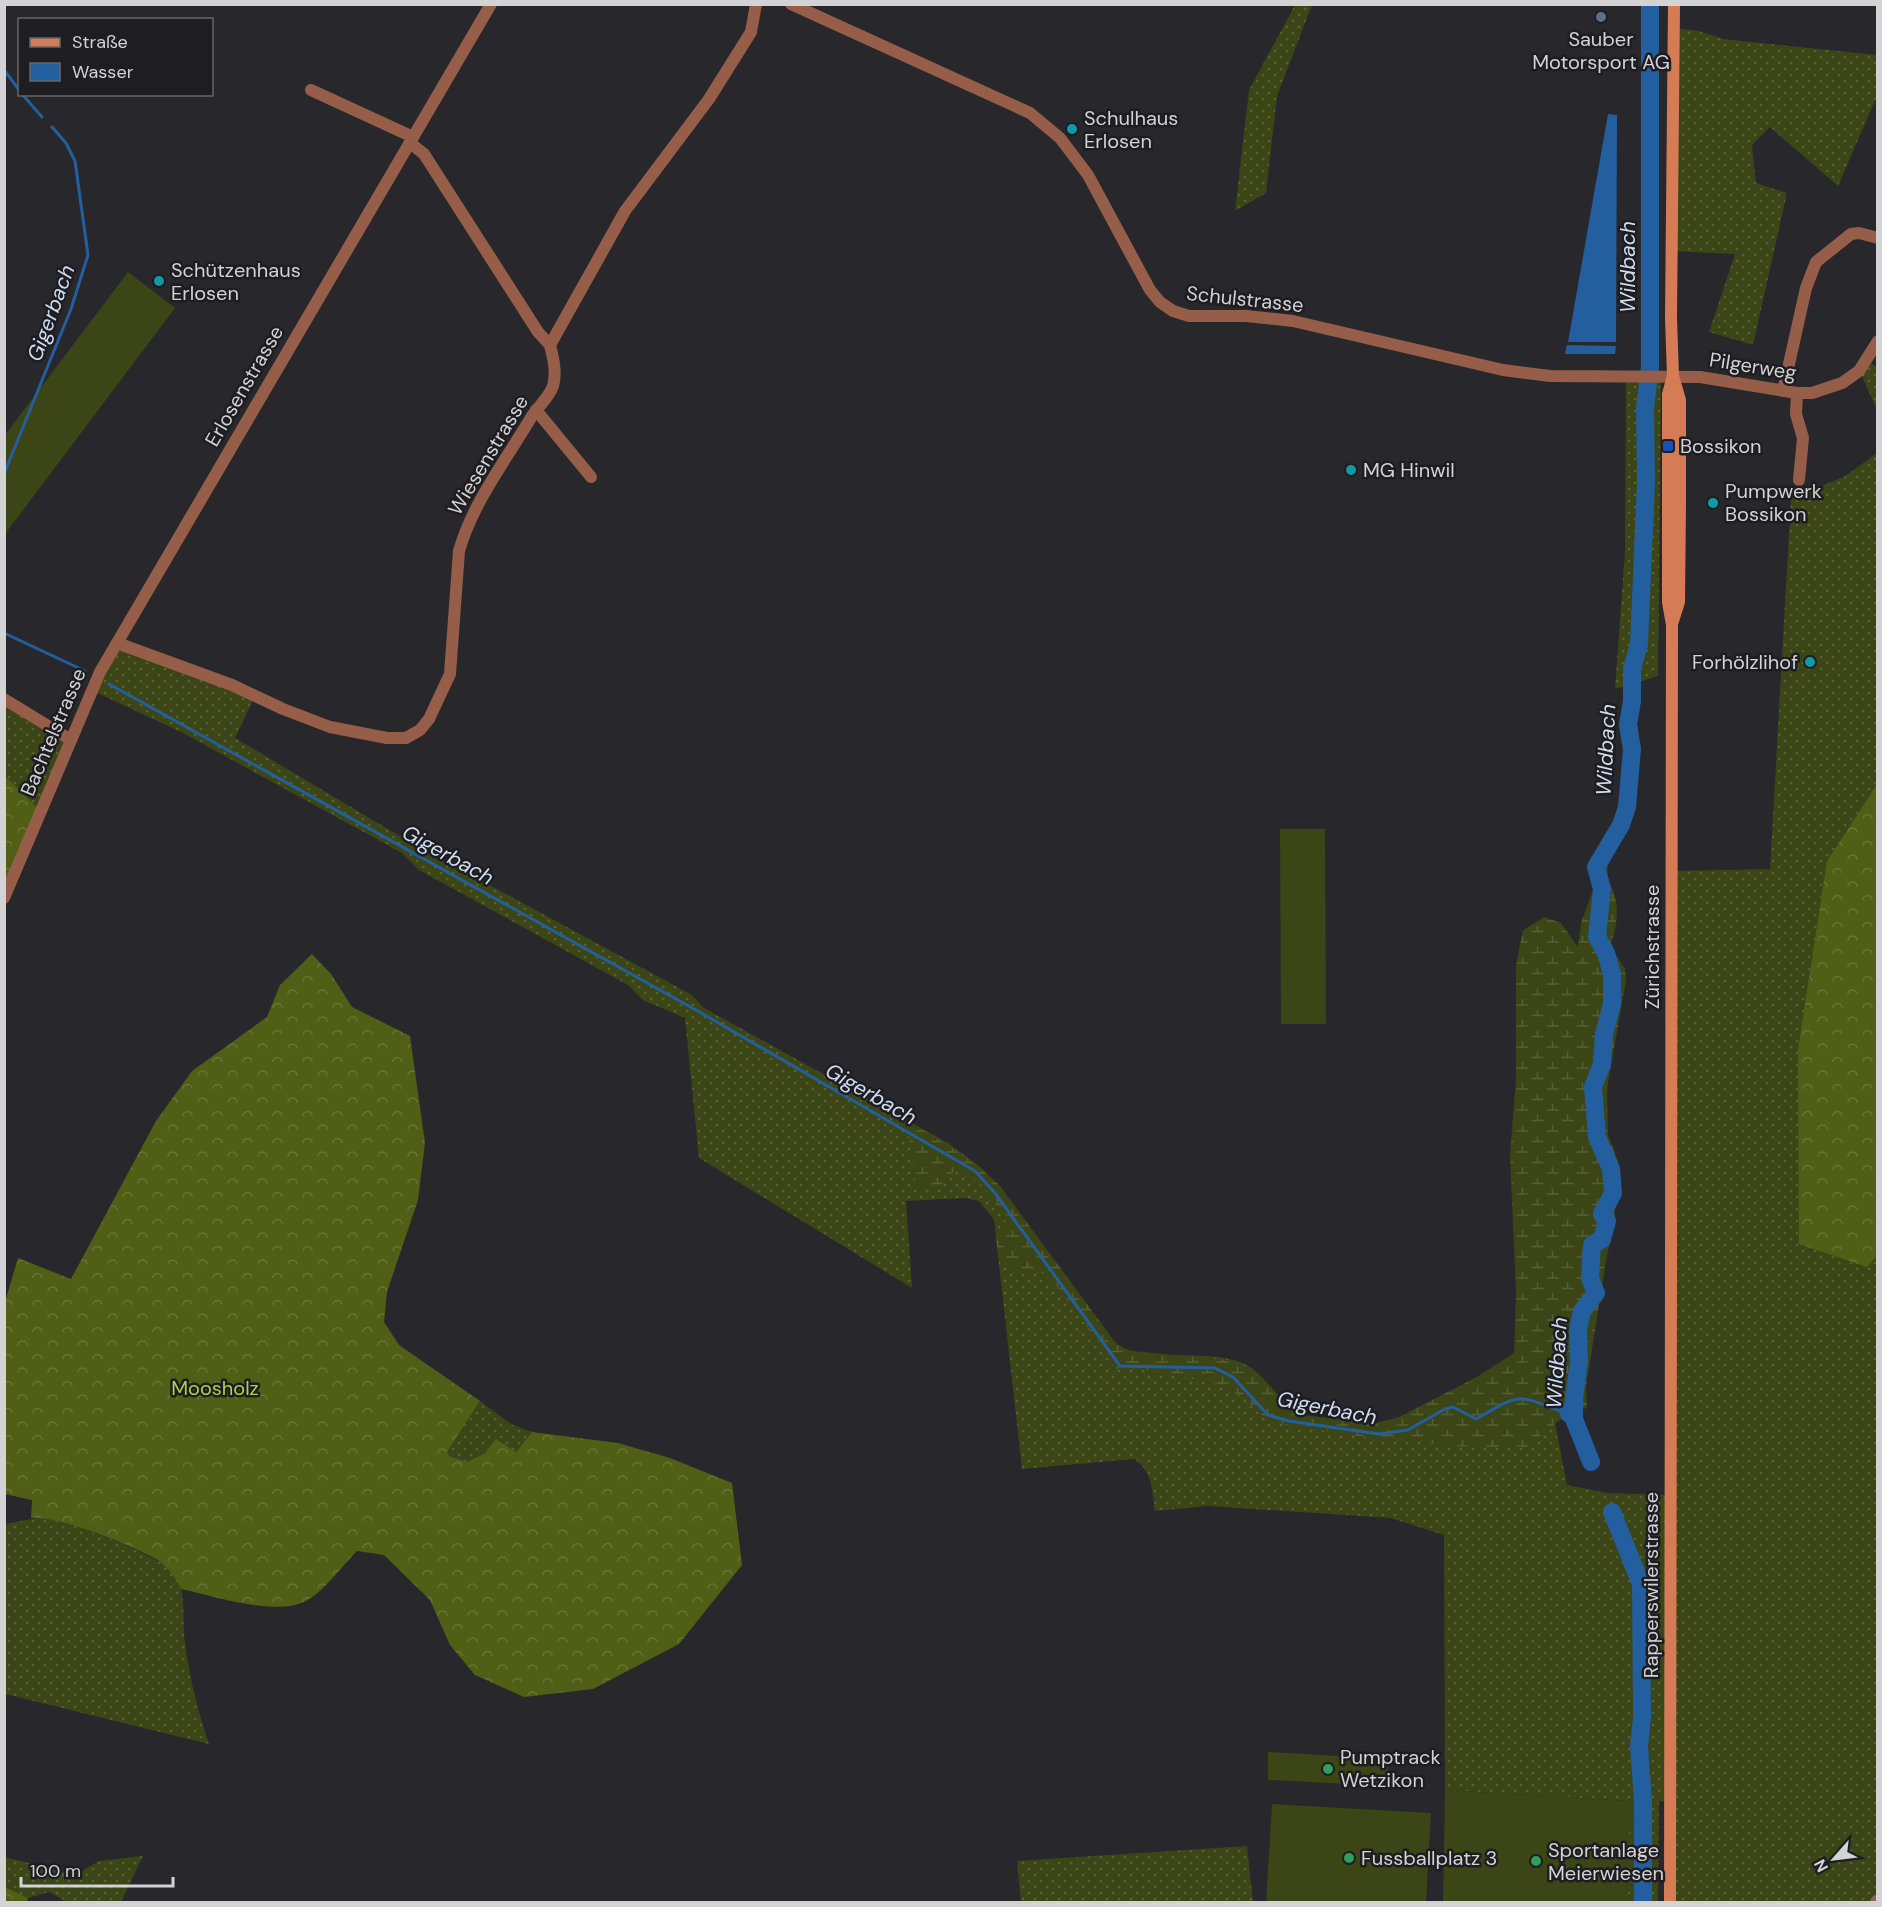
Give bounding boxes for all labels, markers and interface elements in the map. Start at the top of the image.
marker: Sauber Motorsport AG [1594,10,1608,24]
legend [18,18,213,96]
place label: Sauber Motorsport AG [1532,26,1670,75]
text: Straße [72,30,128,54]
text: Wasser [72,60,134,84]
place label: Schulhaus Erlosen [1084,105,1178,154]
marker: Schulhaus Erlosen [1065,122,1079,136]
water label: Wildbach [1614,221,1642,313]
place label: Schützenhaus Erlosen [171,257,301,306]
water label: Gigerbach [21,261,81,365]
marker: Schützenhaus Erlosen [152,274,166,288]
street label: Schulstrasse [1185,280,1305,318]
street label: Erlosenstrasse [199,321,289,451]
street label: Pilgerweg [1708,346,1798,386]
street label: Wiesenstrasse [442,390,534,520]
place label: Bossikon [1680,433,1762,459]
marker: Bossikon [1661,439,1675,453]
place label: MG Hinwil [1363,457,1455,483]
marker: MG Hinwil [1344,463,1358,477]
place label: Pumpwerk Bossikon [1725,478,1822,527]
marker: Pumpwerk Bossikon [1706,496,1720,510]
place label: Forhölzlihof [1692,649,1798,675]
marker: Forhölzlihof [1803,655,1817,669]
street label: Bachtelstrasse [14,664,92,800]
water label: Wildbach [1590,703,1622,797]
water label: Gigerbach [397,818,499,892]
street label: Zürichstrasse [1639,885,1665,1009]
water label: Gigerbach [820,1057,922,1131]
water label: Wildbach [1540,1316,1574,1410]
park label: Moosholz [171,1375,259,1401]
water label: Gigerbach [1275,1385,1379,1431]
street label: Rapperswilerstrasse [1638,1492,1664,1678]
place label: Pumptrack Wetzikon [1340,1744,1441,1793]
marker: Pumptrack Wetzikon [1321,1762,1335,1776]
north arrow [1804,1829,1864,1889]
place label: Sportanlage Meierwiesen [1548,1837,1664,1886]
place label: Fussballplatz 3 [1361,1845,1497,1871]
scale bar [21,1850,172,1888]
marker: Fussballplatz 3 [1342,1851,1356,1865]
marker: Sportanlage Meierwiesen [1529,1854,1543,1868]
text: N [1809,1856,1833,1876]
text: 100 m [30,1859,81,1883]

